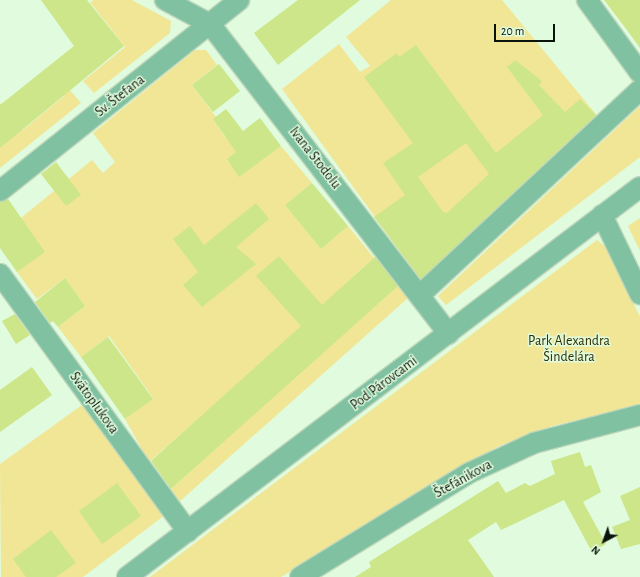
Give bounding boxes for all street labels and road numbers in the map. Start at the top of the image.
street label: Sv. Štefana [92,71,148,121]
street label: Ivana Stodolu [286,124,344,192]
street label: Pod Párovcami [347,352,421,414]
street label: Svätoplukova [66,369,122,437]
street label: Štefánikova [431,456,495,502]

